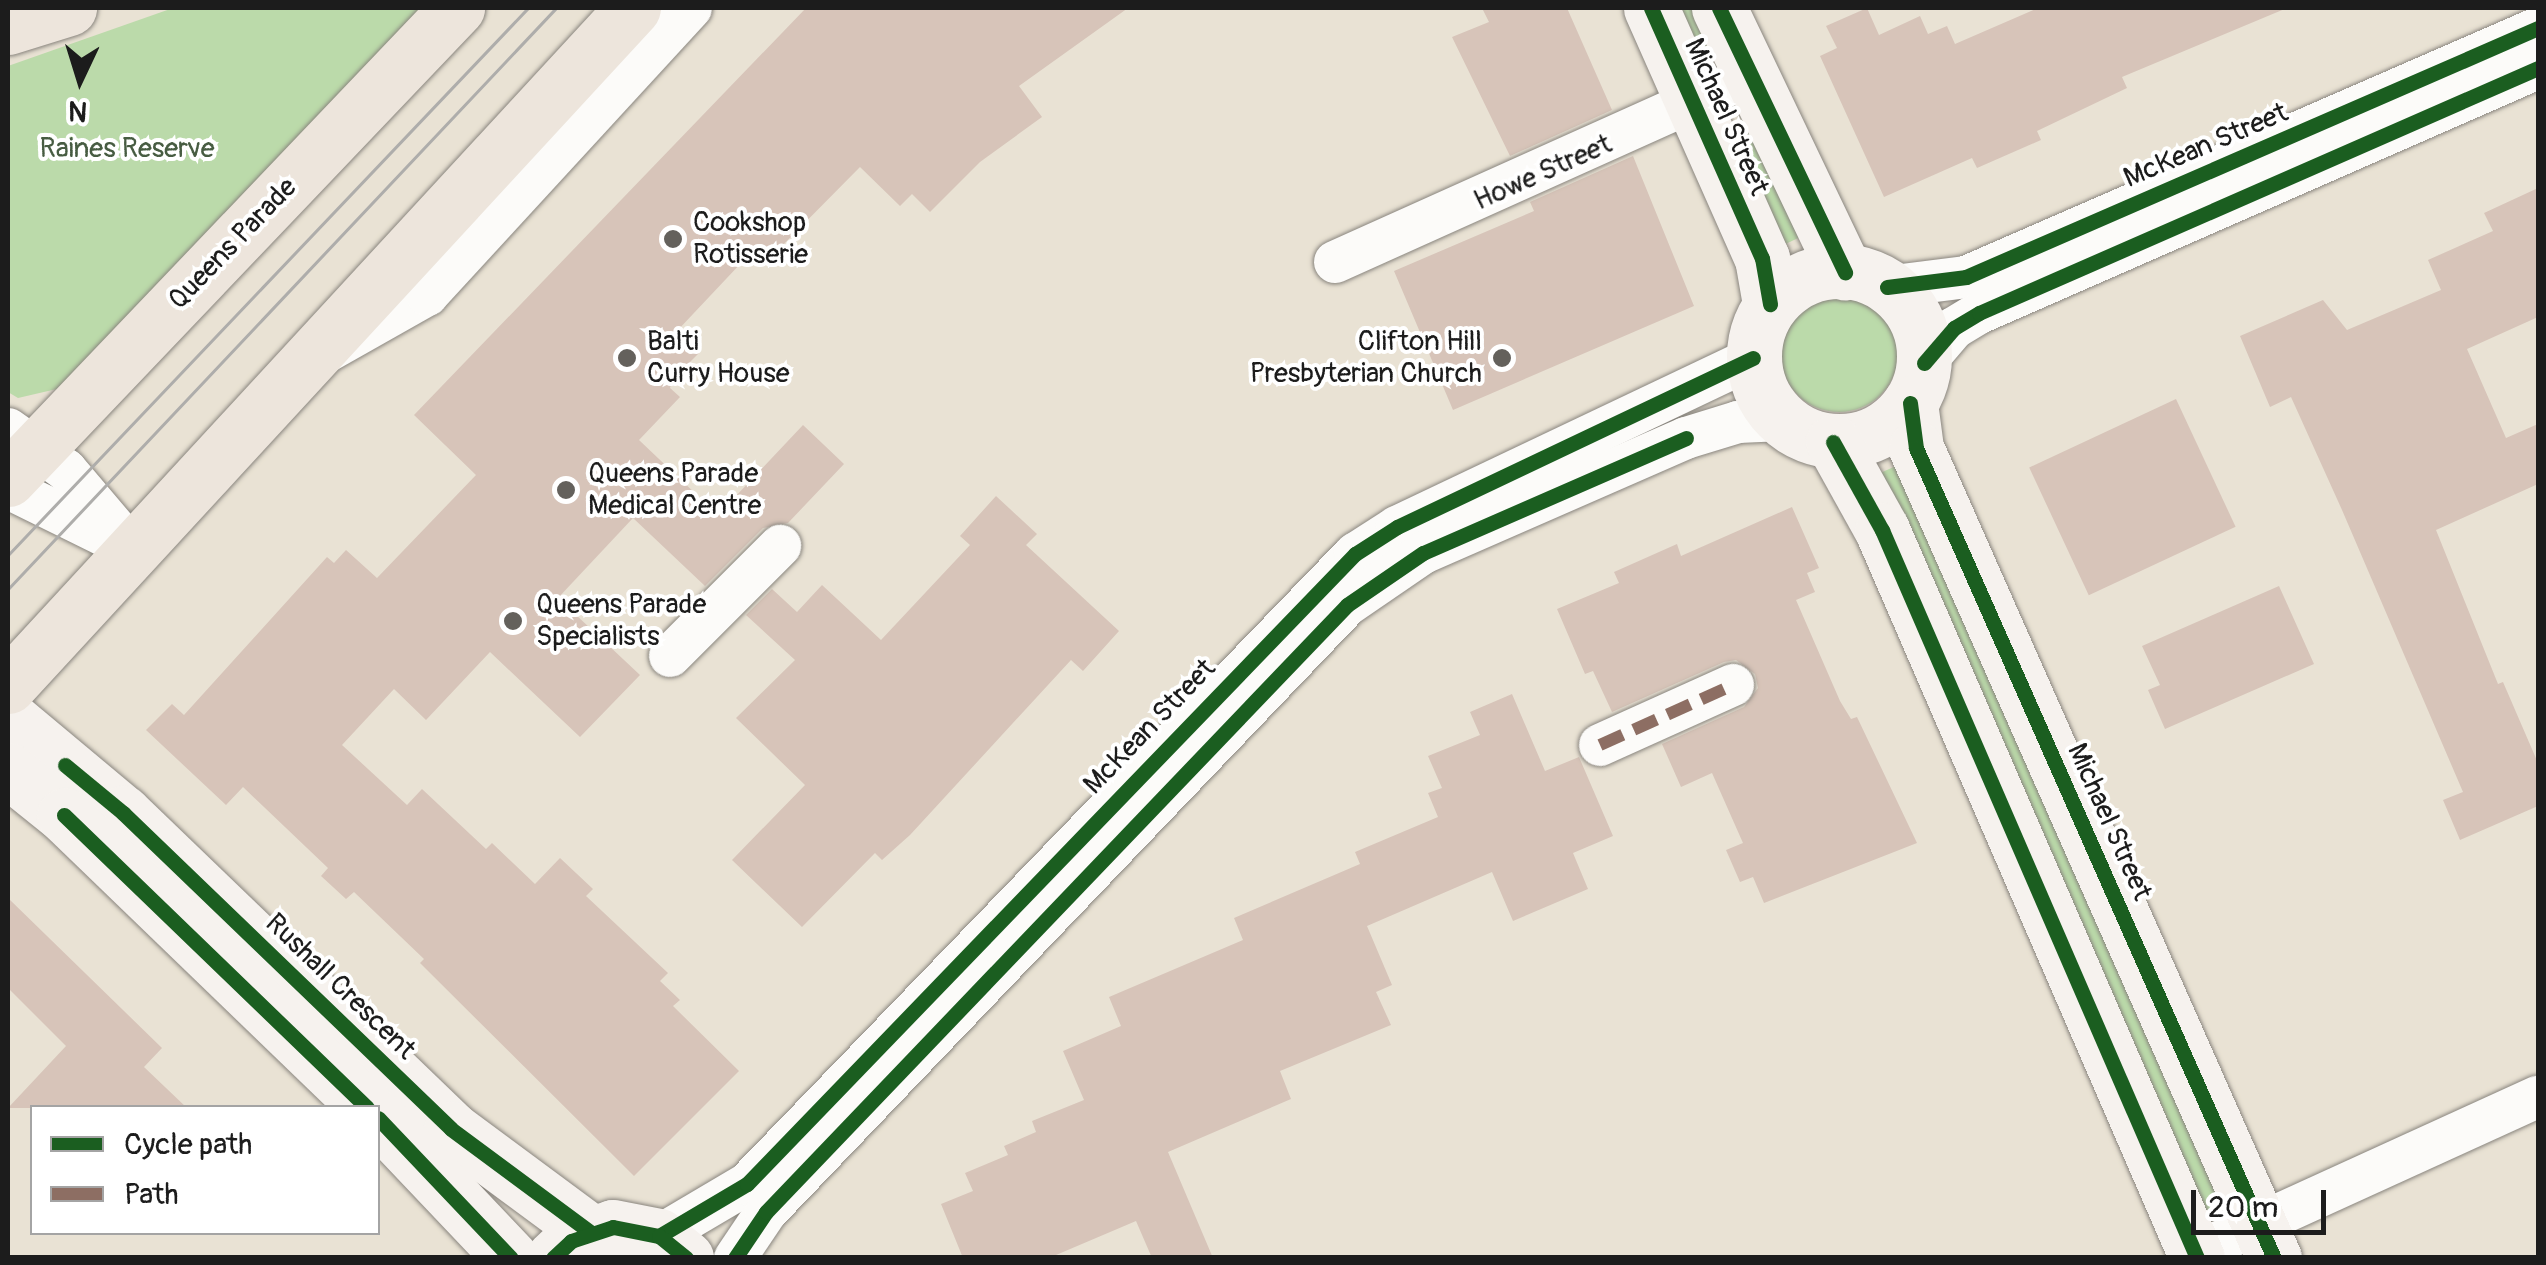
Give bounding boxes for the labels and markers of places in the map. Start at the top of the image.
place label: Cookshop Rotisserie [693,206,808,272]
marker: Cookshop Rotisserie [662,228,684,250]
place label: Balti Curry House [647,325,790,391]
place label: Clifton Hill Presbyterian Church [1250,325,1482,391]
marker: Balti Curry House [616,347,638,369]
marker: Clifton Hill Presbyterian Church [1491,347,1513,369]
place label: Queens Parade Medical Centre [588,457,761,523]
marker: Queens Parade Medical Centre [553,477,579,503]
place label: Queens Parade Specialists [536,588,706,654]
marker: Queens Parade Specialists [500,608,526,634]

